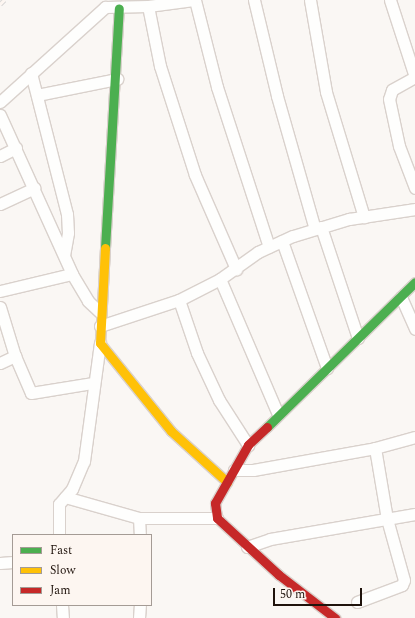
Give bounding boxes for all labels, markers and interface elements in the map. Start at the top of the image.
legend [12,534,152,606]
text: Fast [50,541,72,560]
text: Slow [50,561,75,580]
scale bar [275,580,364,606]
text: Jam [50,581,71,600]
text: 50 m [280,585,305,604]

